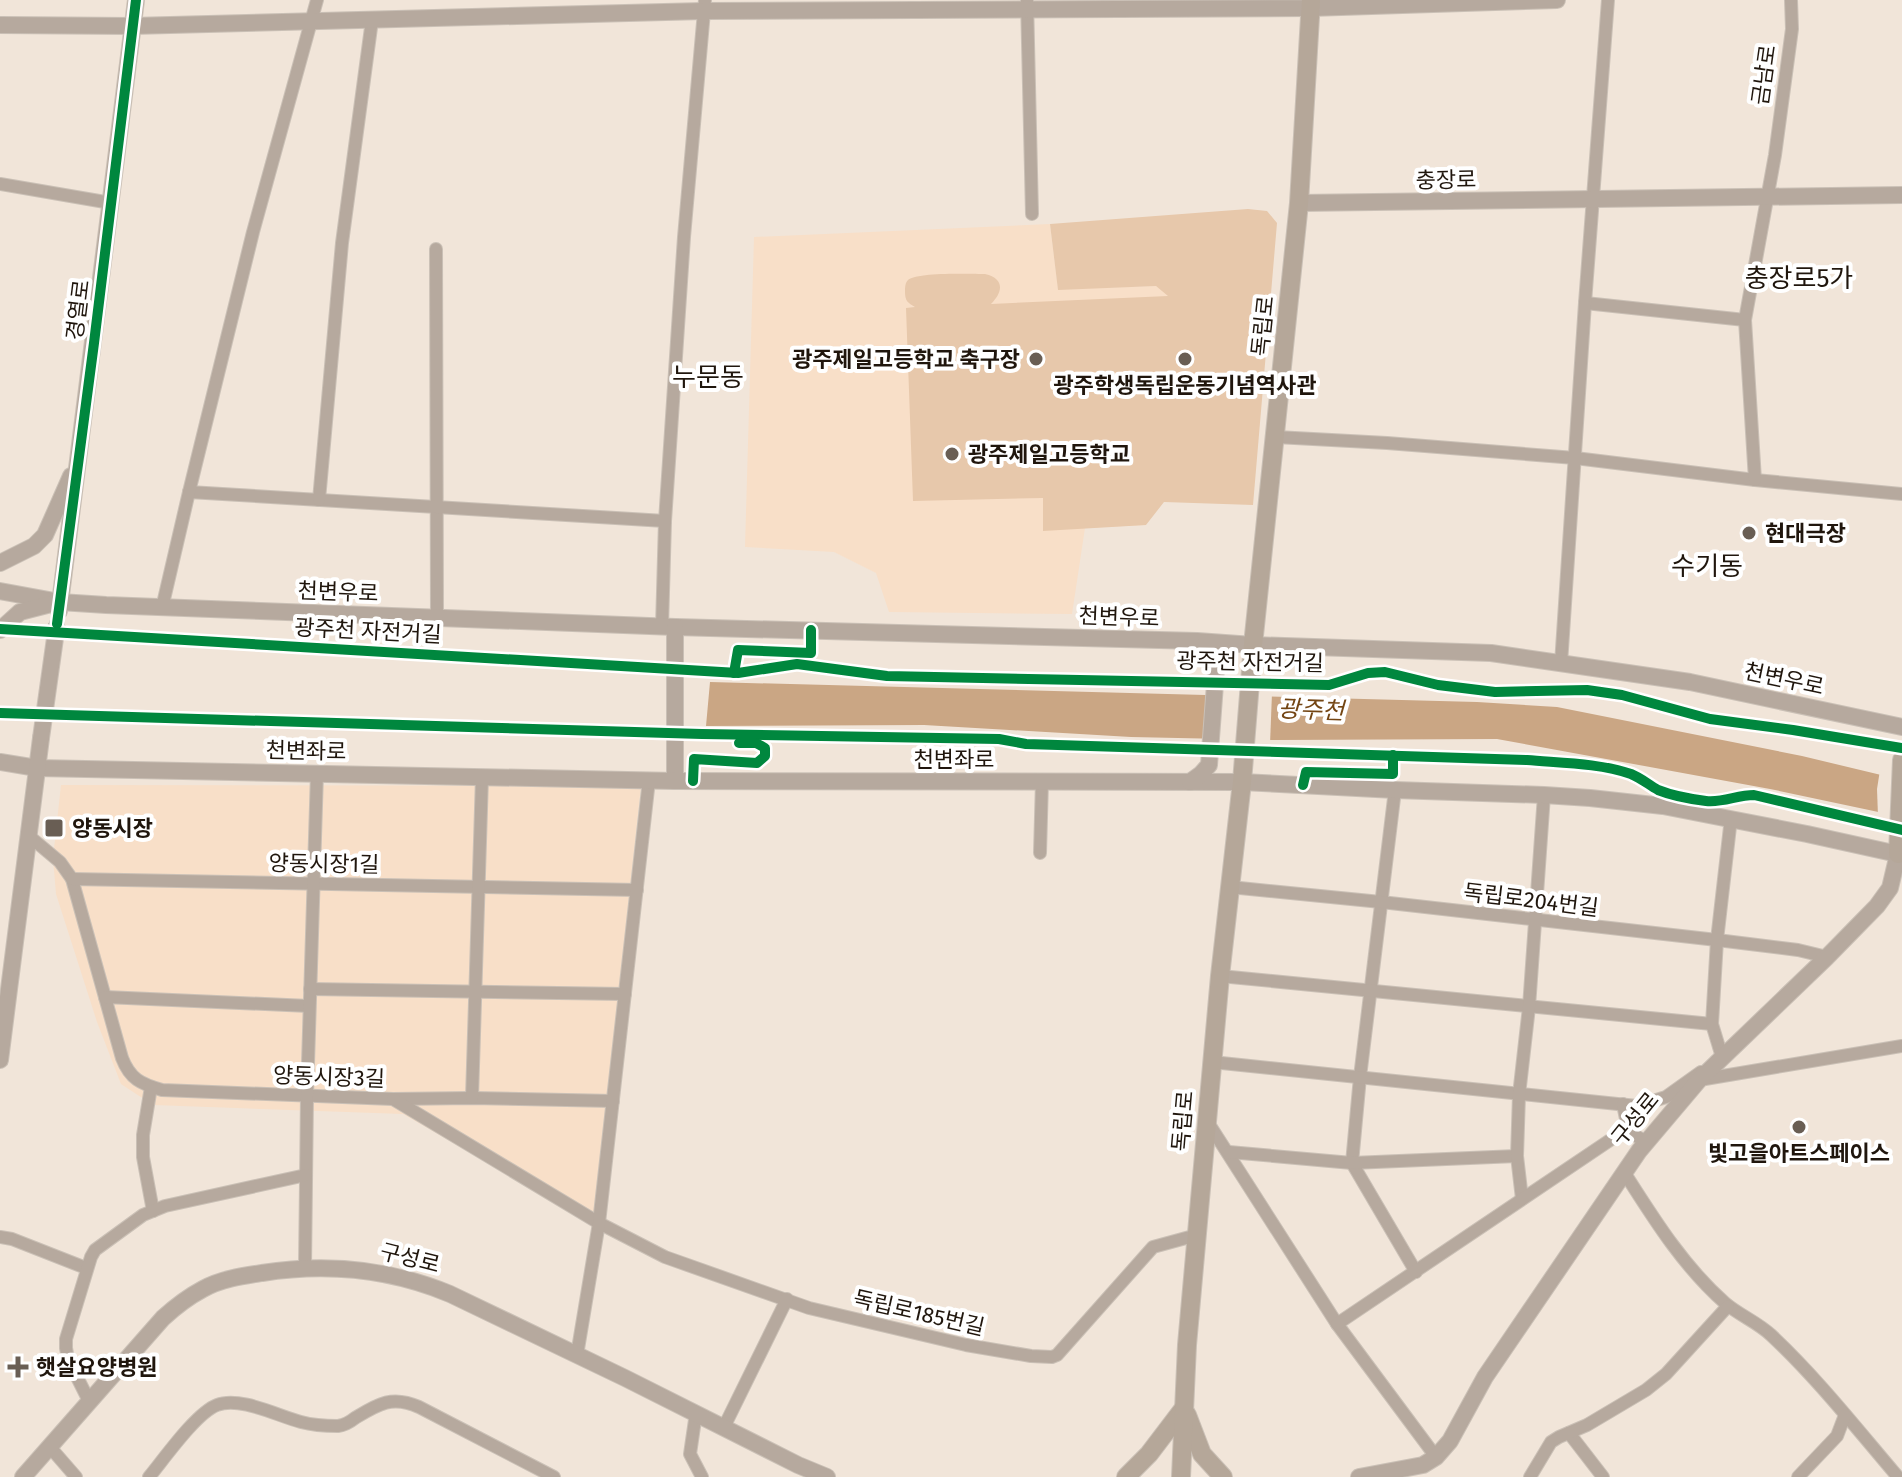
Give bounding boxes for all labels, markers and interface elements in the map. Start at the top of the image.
street label: 금남로 [1746,43,1782,107]
street label: 충장로 [1415,166,1477,194]
district label: 충장로5가 [1745,263,1853,294]
street label: 경열로 [61,278,95,342]
street label: 독립로 [1246,294,1280,358]
place label: 광주제일고등학교 축구장 [792,346,1020,373]
marker: 광주제일고등학교 축구장 [1027,350,1045,368]
marker: 광주학생독립운동기념역사관 [1176,350,1194,368]
district label: 누문동 [672,362,744,393]
place label: 광주학생독립운동기념역사관 [1053,372,1317,399]
place label: 광주제일고등학교 [968,441,1130,468]
marker: 광주제일고등학교 [943,445,961,463]
place label: 현대극장 [1765,520,1846,547]
marker: 현대극장 [1740,524,1758,542]
district label: 수기동 [1671,551,1743,582]
street label: 천변우로 [297,577,379,607]
street label: 천변우로 [1078,602,1160,632]
street label: 광주천 자전거길 [294,614,442,648]
street label: 광주천 자전거길 [1176,647,1324,677]
street label: 천변우로 [1742,657,1826,701]
water label: 광주천 [1277,695,1348,725]
street label: 천변좌로 [265,737,347,765]
street label: 천변좌로 [914,746,994,773]
place label: 양동시장 [72,815,153,842]
marker: 양동시장 [43,817,65,839]
street label: 양동시장1길 [268,850,380,878]
street label: 독립로204번길 [1462,878,1600,922]
street label: 양동시장3길 [272,1062,386,1092]
street label: 구성로 [1605,1087,1665,1151]
street label: 독립로 [1167,1090,1199,1152]
marker: 빛고을아트스페이스 [1790,1118,1808,1136]
place label: 빛고을아트스페이스 [1708,1140,1890,1167]
street label: 구성로 [377,1238,443,1278]
street label: 독립로185번길 [851,1285,987,1341]
place label: 햇살요양병원 [36,1354,157,1381]
marker: 햇살요양병원 [7,1356,29,1378]

